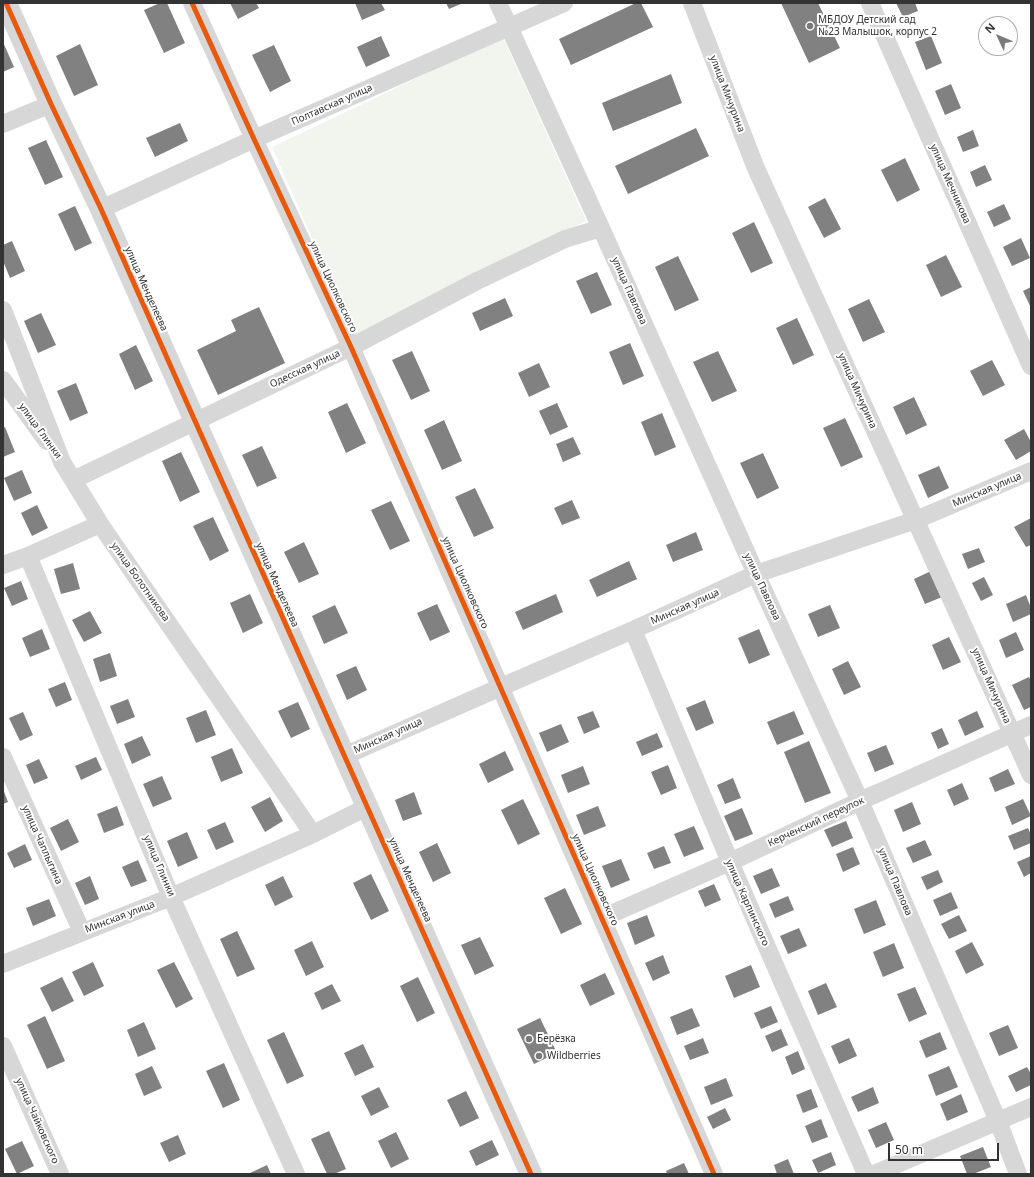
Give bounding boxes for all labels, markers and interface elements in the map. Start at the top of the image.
place label: МБДОУ Детский сад №23 Малышок, корпус 2 [818,14,937,38]
north arrow [978,16,1018,56]
text: N [981,20,998,36]
marker: МБДОУ Детский сад №23 Малышок, корпус 2 [805,21,815,31]
street label: улица Мичурина [707,54,747,134]
street label: Полтавская улица [290,82,374,128]
street label: улица Мечникова [927,142,973,226]
street label: улица Циолковского [307,239,359,335]
street label: улица Менделеева [122,245,170,333]
street label: улица Павлова [609,255,649,327]
street label: Одесская улица [268,347,342,391]
street label: улица Мичурина [835,351,879,431]
street label: улица Глинки [16,401,64,461]
street label: Минская улица [951,470,1023,510]
street label: улица Циолковского [439,535,491,631]
street label: улица Болотникова [108,540,172,624]
street label: улица Менделеева [253,541,301,629]
street label: улица Павлова [741,552,783,622]
street label: Минская улица [649,587,721,627]
street label: улица Мичурина [969,646,1013,726]
street label: Минская улица [352,716,424,756]
street label: Керченский переулок [766,794,866,850]
street label: улица Чаплыгина [19,804,65,886]
street label: улица Циолковского [569,832,621,928]
street label: улица Глинки [141,834,177,898]
street label: улица Менделеева [386,836,434,924]
street label: улица Павлова [875,846,915,918]
street label: улица Карпинского [723,858,771,948]
street label: Минская улица [83,898,157,936]
place label: Берёзка [537,1033,576,1045]
marker: Берёзка [524,1034,534,1044]
place label: Wildberries [547,1050,601,1062]
marker: Wildberries [534,1051,544,1061]
street label: улица Чайковского [13,1076,61,1166]
scale bar [890,1135,1001,1161]
text: 50 m [895,1141,923,1158]

